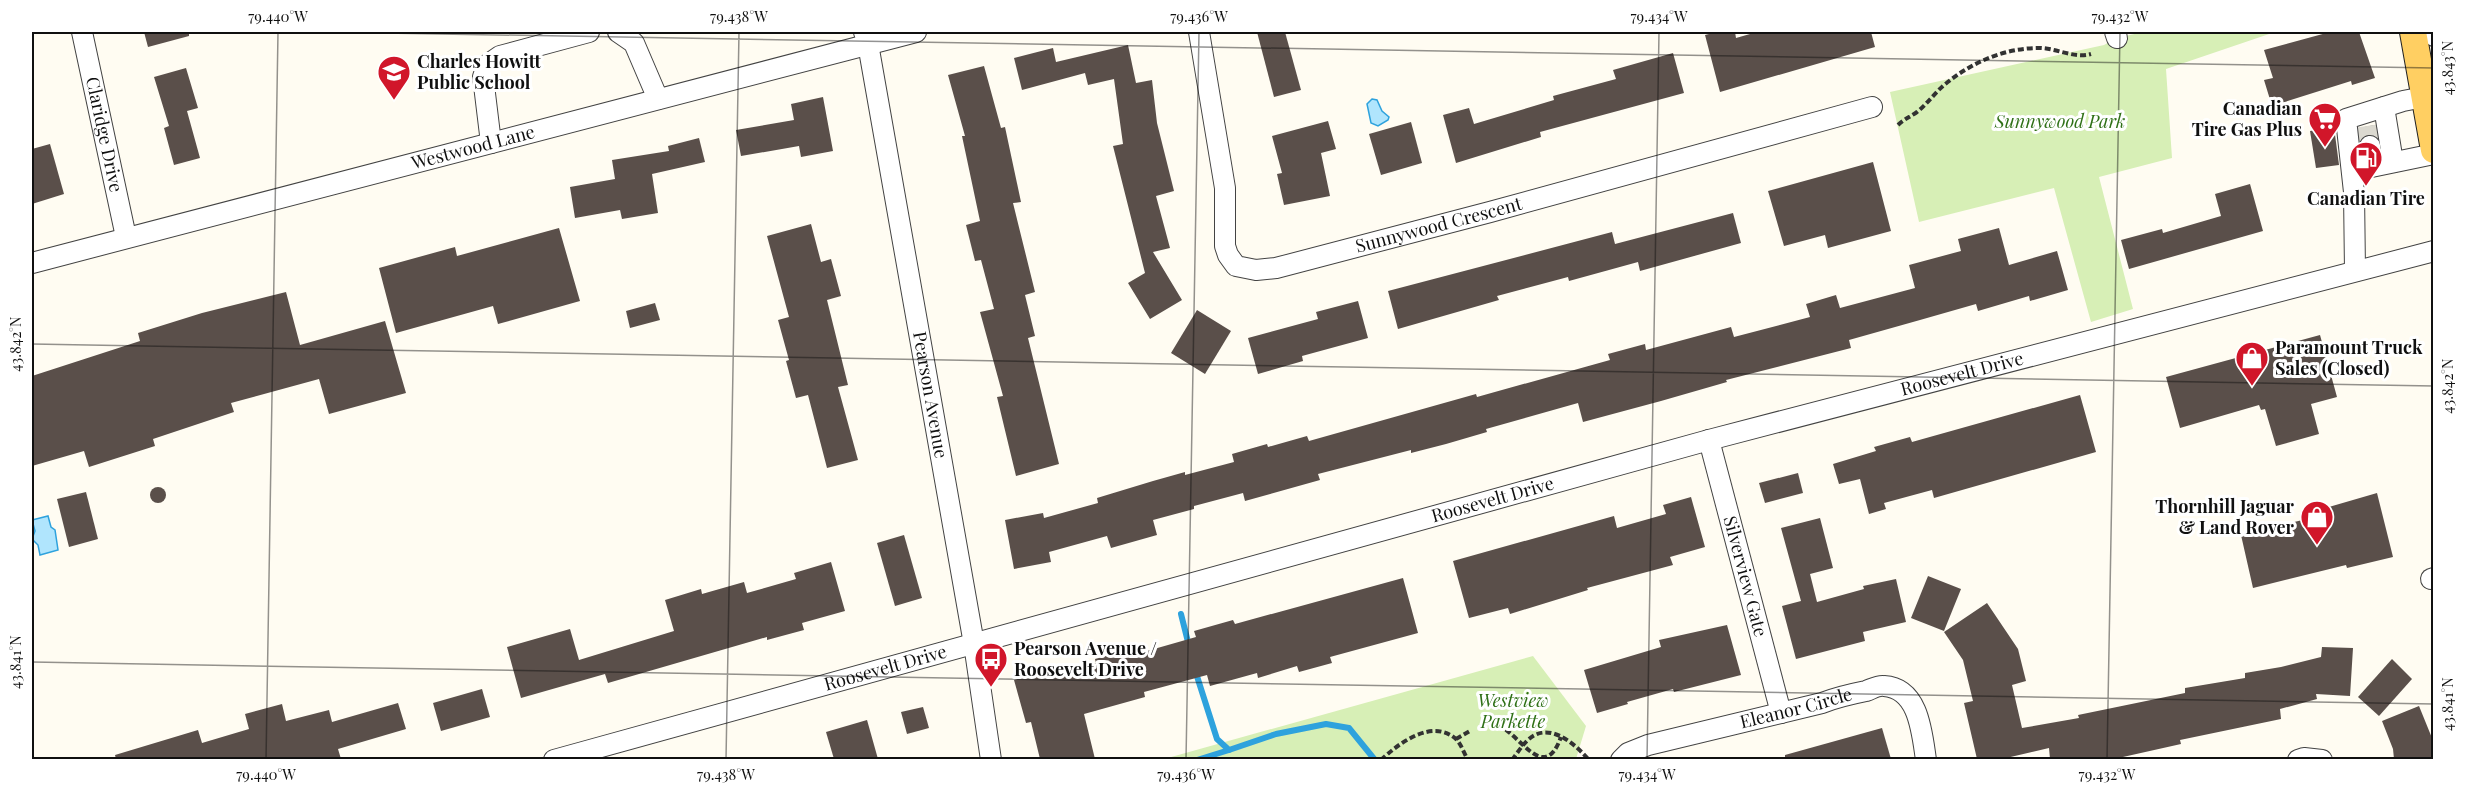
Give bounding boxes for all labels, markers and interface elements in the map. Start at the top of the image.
text: 79.440°W [248,6,308,26]
text: 79.438°W [710,6,768,26]
text: 79.436°W [1170,6,1228,26]
text: 79.434°W [1631,6,1688,26]
text: 79.432°W [2092,6,2149,26]
text: 43.843°N [2437,40,2457,95]
place label: Charles Howitt Public School [417,49,542,94]
school or university icon: Charles Howitt Public School [376,54,412,101]
street label: Claridge Drive [81,75,129,194]
place label: Canadian Tire Gas Plus [2192,96,2302,141]
supermarket icon: Canadian Tire Gas Plus [2307,101,2343,148]
park label: Sunnywood Park [1994,109,2125,133]
street label: Westwood Lane [408,119,537,175]
fuel station icon: Canadian Tire [2348,140,2384,187]
place label: Canadian Tire [2307,186,2425,210]
street label: Sunnywood Crescent [1353,191,1525,258]
text: 43.842°N [5,316,25,372]
street label: Pearson Avenue [908,329,954,460]
place label: Paramount Truck Sales (Closed) [2275,335,2423,380]
shop icon: Paramount Truck Sales (Closed) [2234,340,2270,387]
street label: Roosevelt Drive [1898,346,2026,401]
text: 43.842°N [2437,358,2457,414]
street label: Roosevelt Drive [1428,471,1556,527]
place label: Thornhill Jaguar & Land Rover [2155,494,2295,539]
shop icon: Thornhill Jaguar & Land Rover [2299,499,2335,546]
street label: Silverview Gate [1719,513,1773,639]
text: 43.841°N [5,635,25,689]
place label: Pearson Avenue / Roosevelt Drive [1014,636,1157,681]
street label: Roosevelt Drive [821,639,949,696]
bus stop icon: Pearson Avenue / Roosevelt Drive [973,641,1009,688]
text: 43.841°N [2437,677,2457,731]
street label: Eleanor Circle [1737,681,1854,733]
park label: Westview Parkette [1477,688,1549,733]
text: 79.440°W [236,764,296,784]
text: 79.438°W [697,764,755,784]
text: 79.436°W [1157,764,1215,784]
text: 79.434°W [1619,764,1676,784]
text: 79.432°W [2079,764,2136,784]

